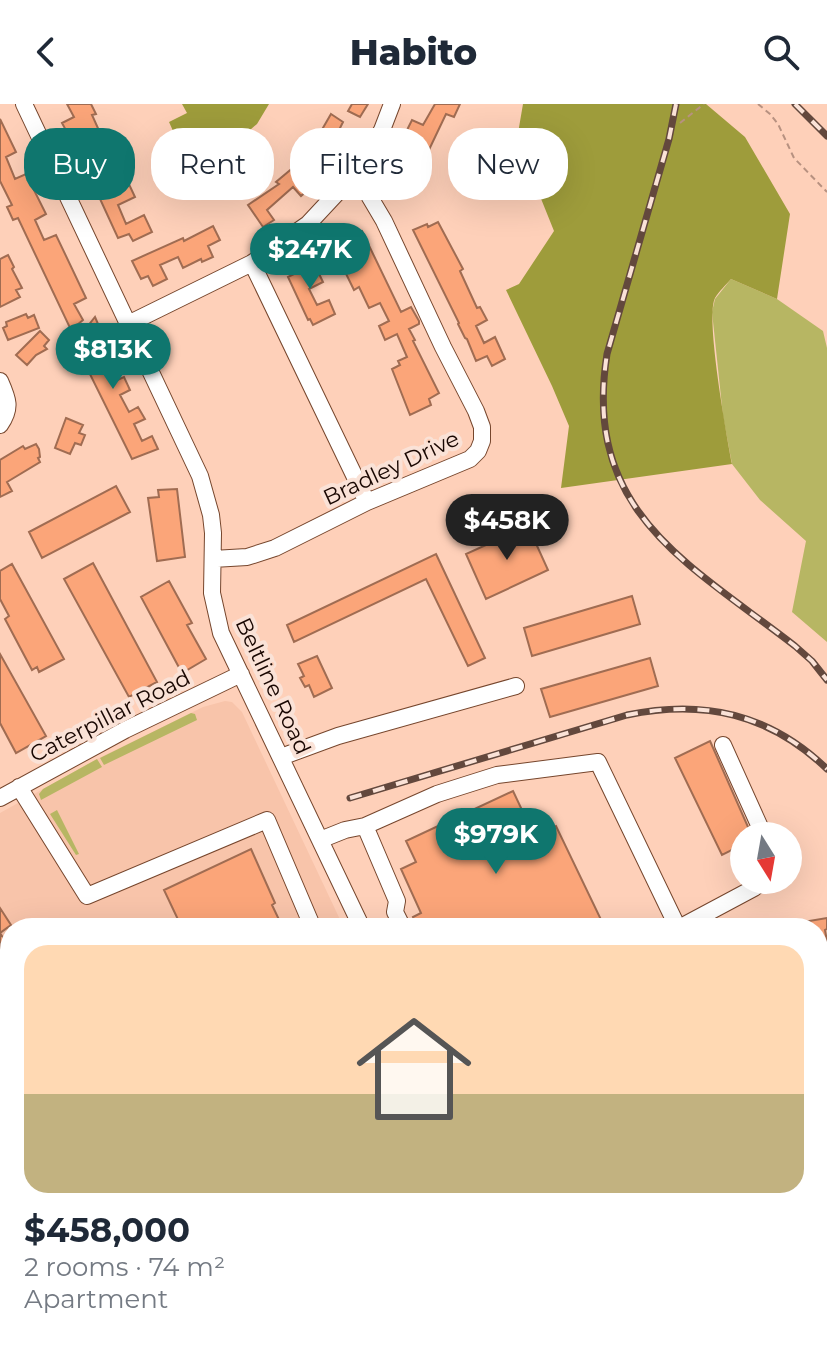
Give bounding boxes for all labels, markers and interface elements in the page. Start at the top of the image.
icon: back [24,30,68,74]
text: Habito [350,30,477,74]
icon: search [759,30,803,74]
chip: Buy [24,128,135,200]
chip: Rent [151,128,274,200]
chip: Filters [290,128,432,200]
chip: New [448,128,568,200]
pin: $247K [254,223,366,291]
text: $247K [268,233,352,265]
pin: $813K [57,323,169,391]
text: $813K [74,333,152,365]
street label: Bradley Drive [319,425,463,511]
pin: $458K [451,494,563,562]
text: $458K [464,504,550,536]
street label: Beltline Road [230,613,316,759]
street label: Caterpillar Road [25,664,195,768]
pin: $979K [440,808,552,876]
text: $979K [454,818,538,850]
north arrow [730,822,802,894]
map controls [730,822,802,894]
icon: home [342,997,486,1141]
text: $458,000 [24,1209,190,1251]
text: 2 rooms · 74 m² [24,1251,225,1283]
text: Apartment [24,1283,168,1315]

